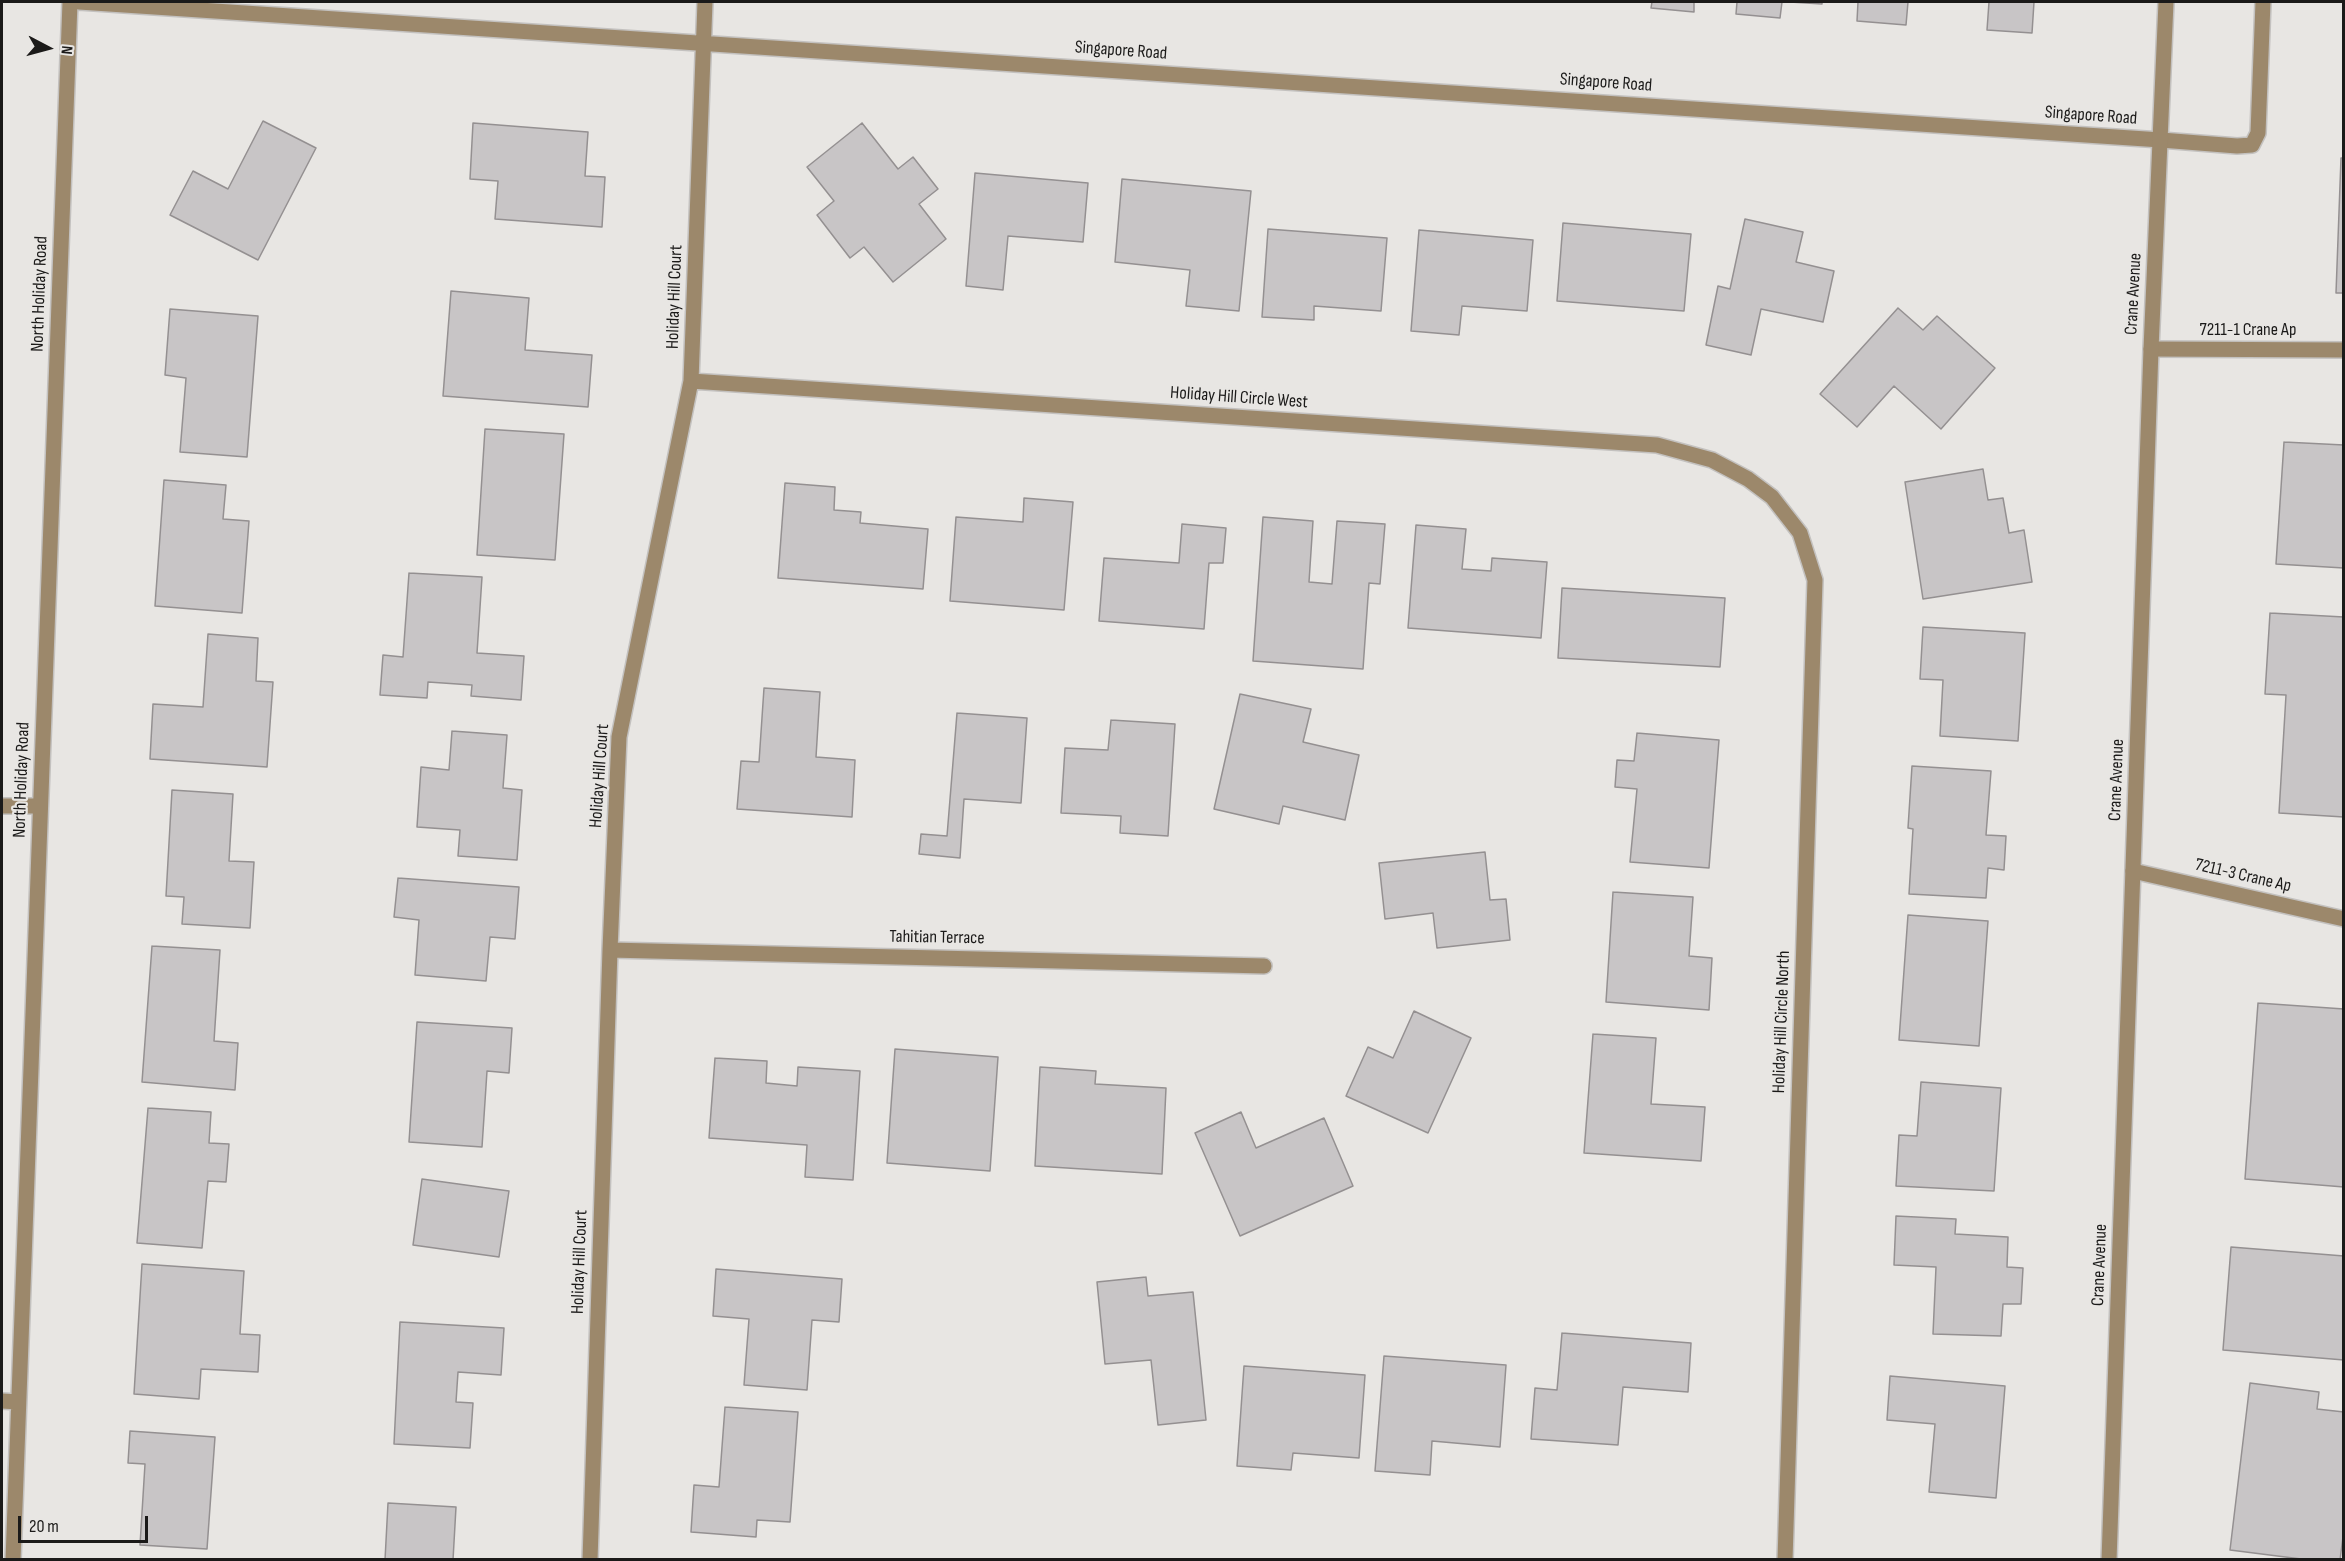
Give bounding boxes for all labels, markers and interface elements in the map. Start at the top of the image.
north arrow [18,18,78,78]
street label: Singapore Road [1074,37,1168,65]
text: N [57,45,76,55]
street label: Singapore Road [1559,69,1653,97]
street label: Singapore Road [2044,102,2138,130]
street label: North Holiday Road [27,236,53,352]
street label: Holiday Hill Court [662,245,688,349]
street label: Crane Avenue [2121,252,2147,336]
street label: 7211-1 Crane Ap [2200,319,2296,341]
street label: Holiday Hill Circle West [1169,382,1309,414]
street label: North Holiday Road [9,722,35,838]
street label: Holiday Hill Court [586,723,614,829]
street label: Crane Avenue [2105,739,2129,821]
street label: 7211-3 Crane Ap [2193,854,2293,898]
street label: Tahitian Terrace [889,926,985,950]
street label: Holiday Hill Circle North [1769,950,1795,1094]
street label: Holiday Hill Court [567,1210,593,1314]
street label: Crane Avenue [2088,1224,2112,1306]
scale bar [21,1504,152,1542]
text: 20 m [29,1516,59,1537]

